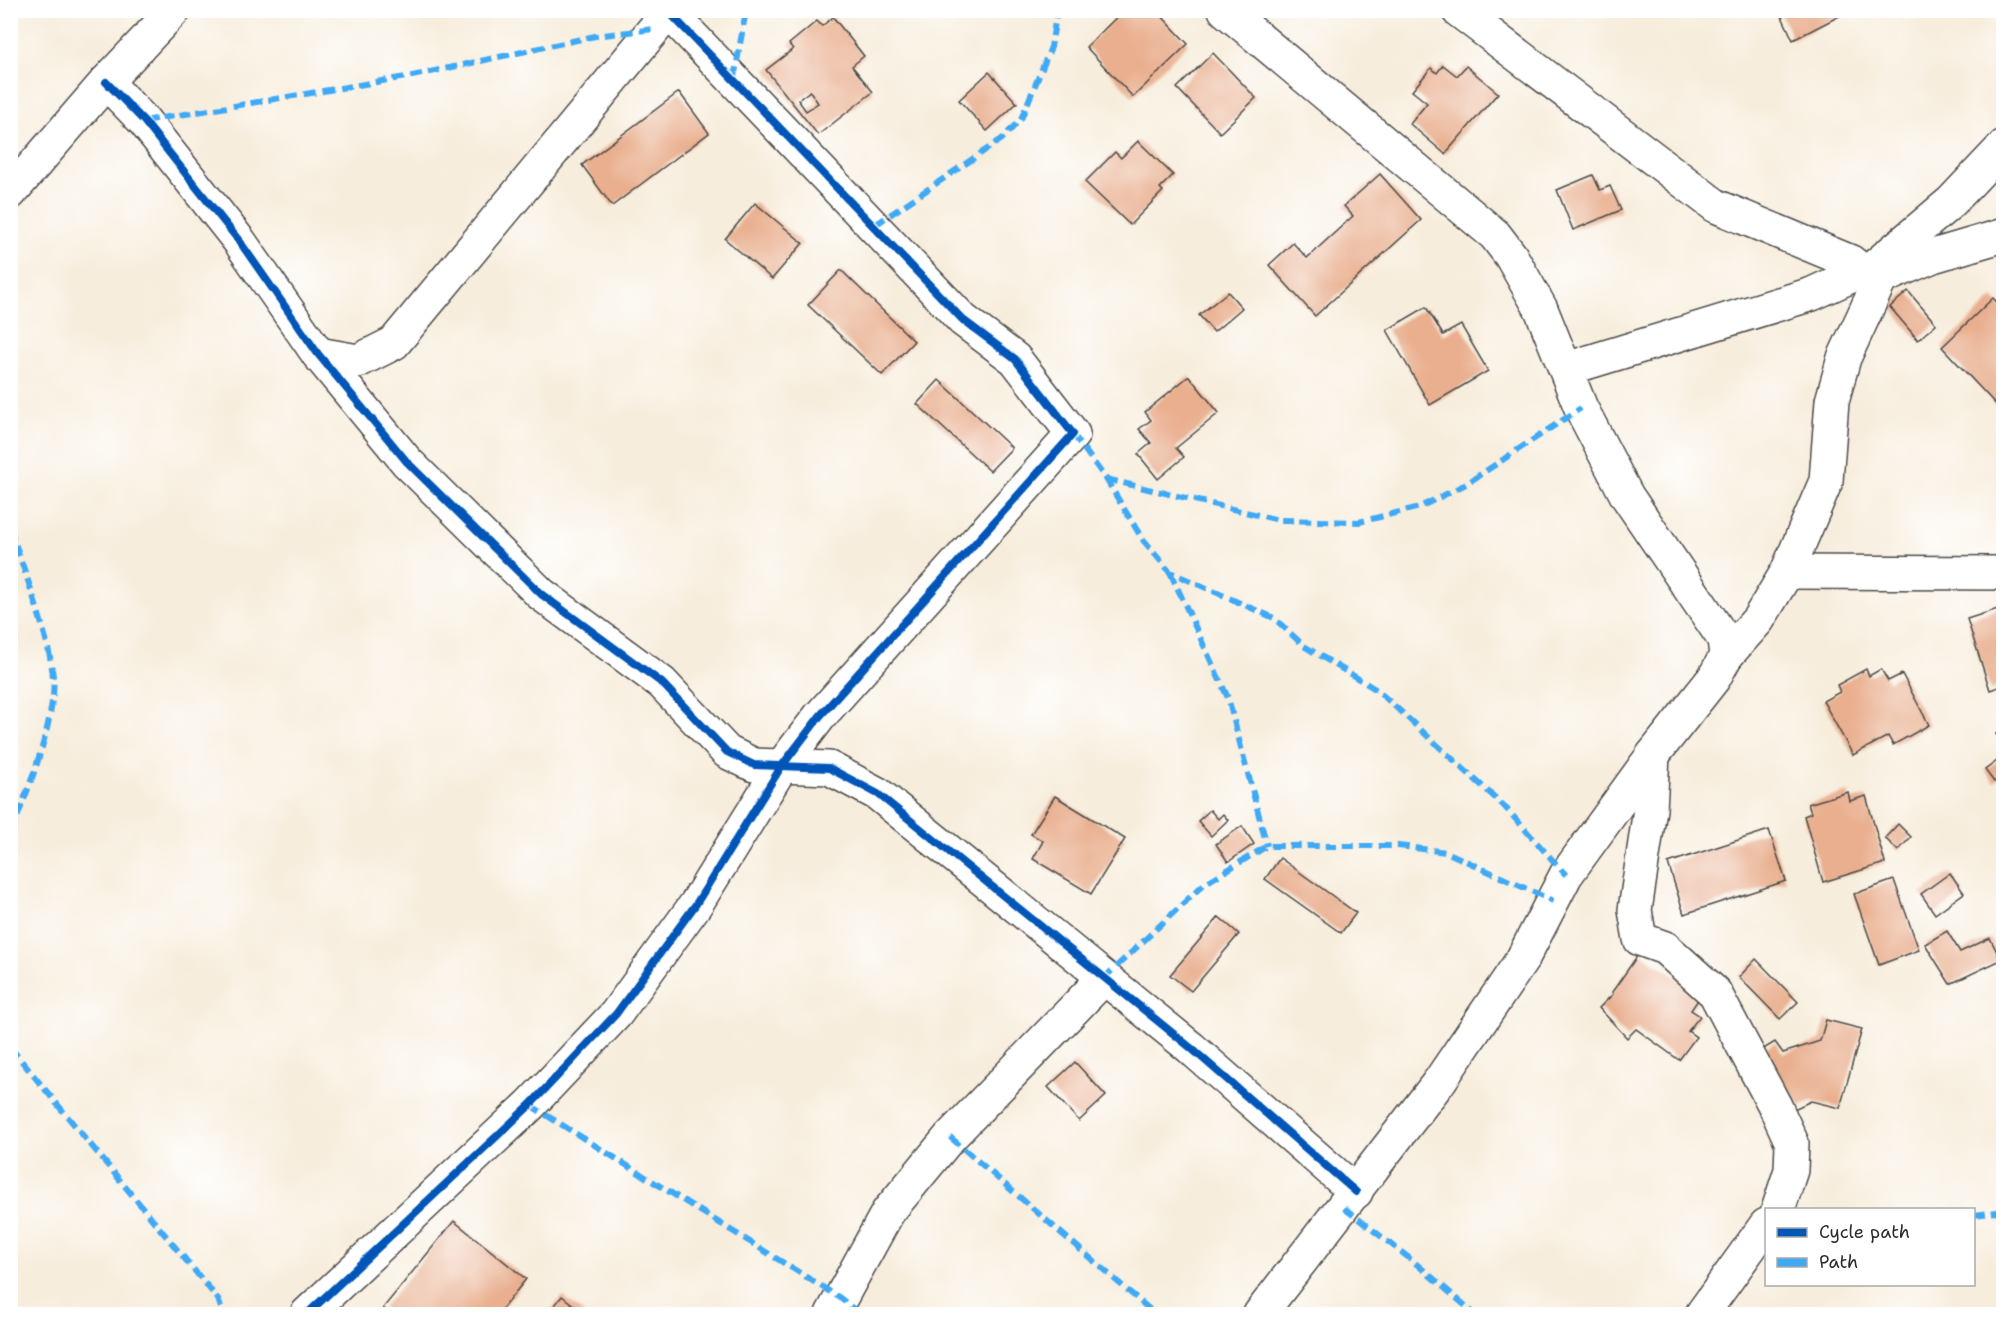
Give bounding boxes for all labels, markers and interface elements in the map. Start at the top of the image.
legend [1765,1208,1975,1286]
text: Cycle path [1819,1220,1910,1244]
text: Path [1819,1250,1858,1274]

